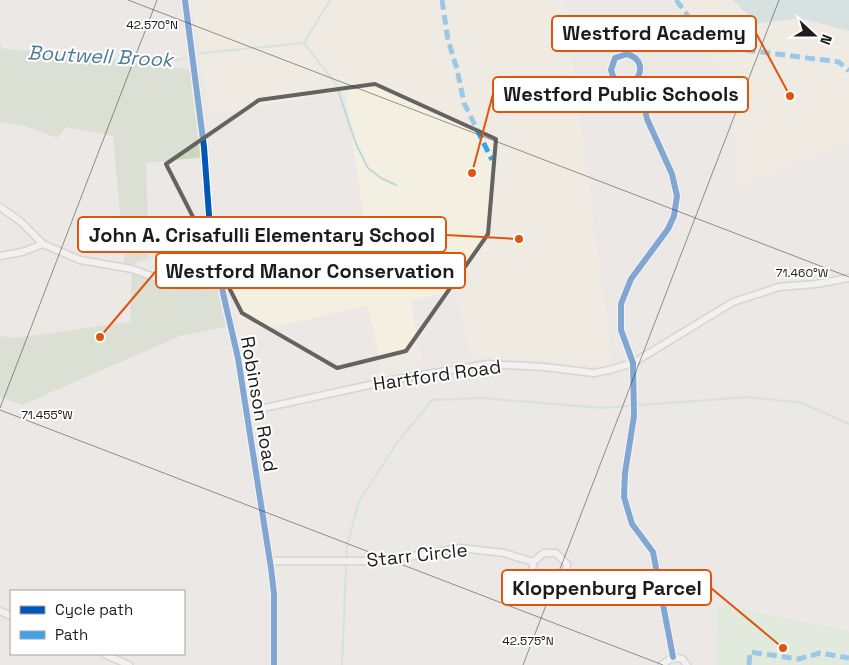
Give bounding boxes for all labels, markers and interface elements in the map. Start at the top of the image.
north arrow [789,10,839,60]
callout: Westford Academy [552,16,756,51]
text: 42.570°N [126,17,178,33]
text: Westford Academy [562,20,746,46]
text: N [816,32,836,47]
water label: Boutwell Brook [27,39,176,73]
callout: Westford Public Schools [493,77,748,112]
text: Westford Public Schools [503,81,739,107]
callout: John A. Crisafulli Elementary School [78,217,446,252]
text: John A. Crisafulli Elementary School [89,222,435,248]
callout: Westford Manor Conservation [156,253,465,288]
text: Westford Manor Conservation [165,258,455,284]
text: 71.460°W [776,265,829,281]
street label: Robinson Road [235,334,283,474]
street label: Hartford Road [371,354,503,396]
text: 71.455°W [21,407,73,423]
street label: Starr Circle [365,537,469,573]
callout: Kloppenburg Parcel [502,570,711,605]
text: Kloppenburg Parcel [512,575,702,601]
legend [10,590,185,655]
text: Cycle path [55,600,133,619]
text: Path [55,625,88,644]
text: 42.575°N [502,633,554,649]

